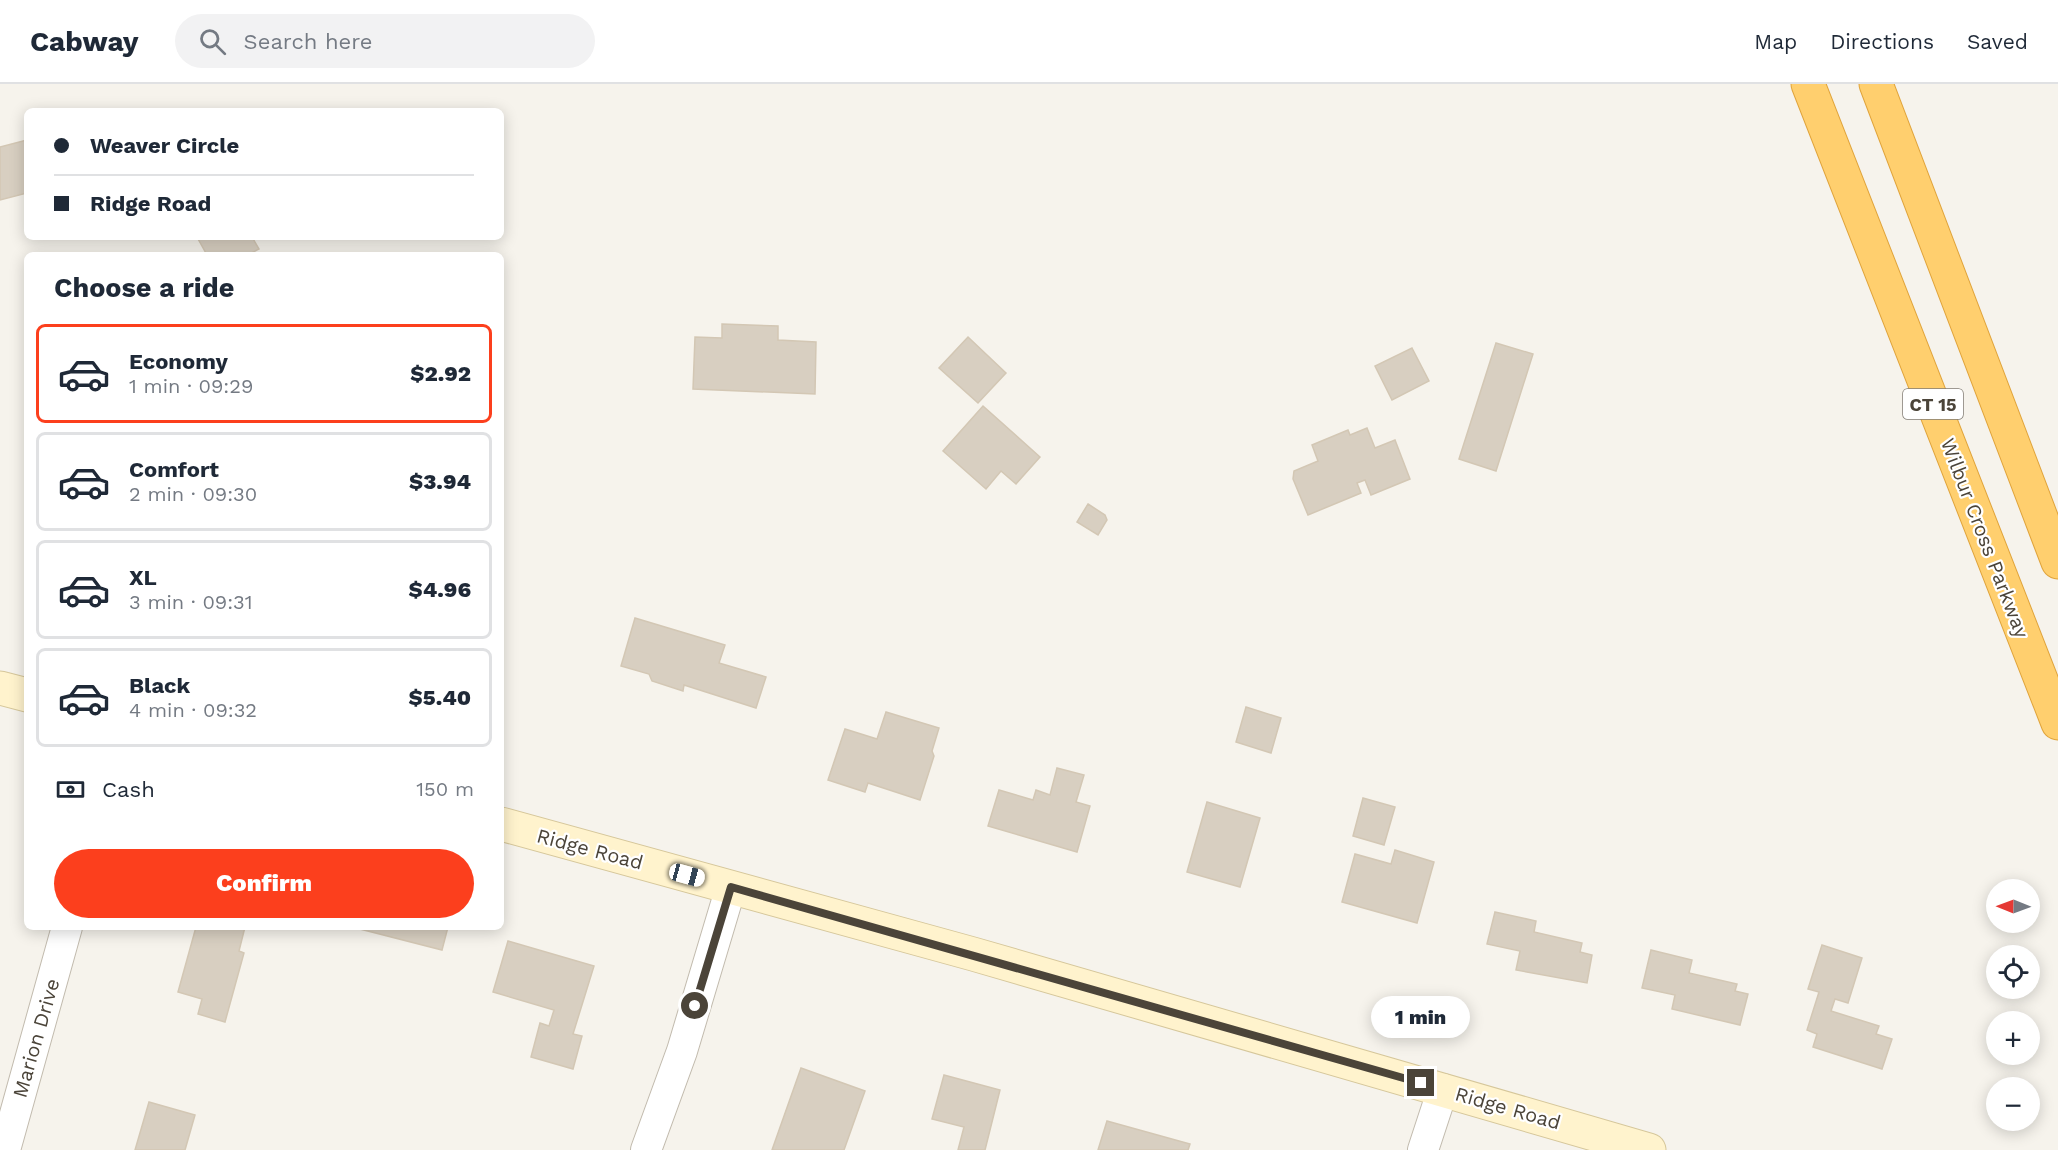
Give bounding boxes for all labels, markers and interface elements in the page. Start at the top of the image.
search box [175,14,595,68]
text: Cabway [30,25,139,58]
icon: search [196,25,229,58]
text: Search here [244,29,373,54]
text: Map [1754,29,1797,54]
text: Directions [1830,29,1934,54]
text: Saved [1967,29,2028,54]
text: Weaver Circle [90,133,239,158]
text: Ridge Road [90,191,211,216]
text: Choose a ride [54,272,234,304]
icon: car [57,347,111,401]
text: Economy [129,349,228,374]
text: $2.92 [410,361,471,386]
text: 1 min · 09:29 [129,374,253,398]
road number: CT 15 [1903,389,1963,419]
street label: Wilbur Cross Parkway [1936,435,2034,642]
icon: car [57,455,111,509]
text: Comfort [129,457,219,482]
text: $3.94 [409,469,471,494]
text: 2 min · 09:30 [129,482,257,506]
icon: car [57,563,111,617]
text: XL [129,565,157,590]
text: $4.96 [409,577,471,602]
text: 3 min · 09:31 [129,590,253,614]
icon: car [57,671,111,725]
text: Black [129,673,190,698]
text: $5.40 [409,685,471,710]
text: 4 min · 09:32 [129,698,257,722]
icon: cash [54,773,87,806]
text: Cash [102,777,155,802]
text: 150 m [416,777,474,801]
street label: Ridge Road [534,823,646,875]
button: Confirm [54,849,474,918]
car [667,862,707,888]
north arrow [1986,879,2040,933]
map controls [1986,879,2040,1131]
button: locate [1986,945,2040,999]
street label: Marion Drive [8,976,64,1100]
route start [681,992,708,1019]
callout: 1 min [1372,996,1470,1038]
text: 1 min [1395,1005,1446,1029]
button: + [1986,1011,2040,1065]
route end [1407,1069,1434,1096]
button: − [1986,1077,2040,1131]
street label: Ridge Road [1452,1081,1564,1135]

